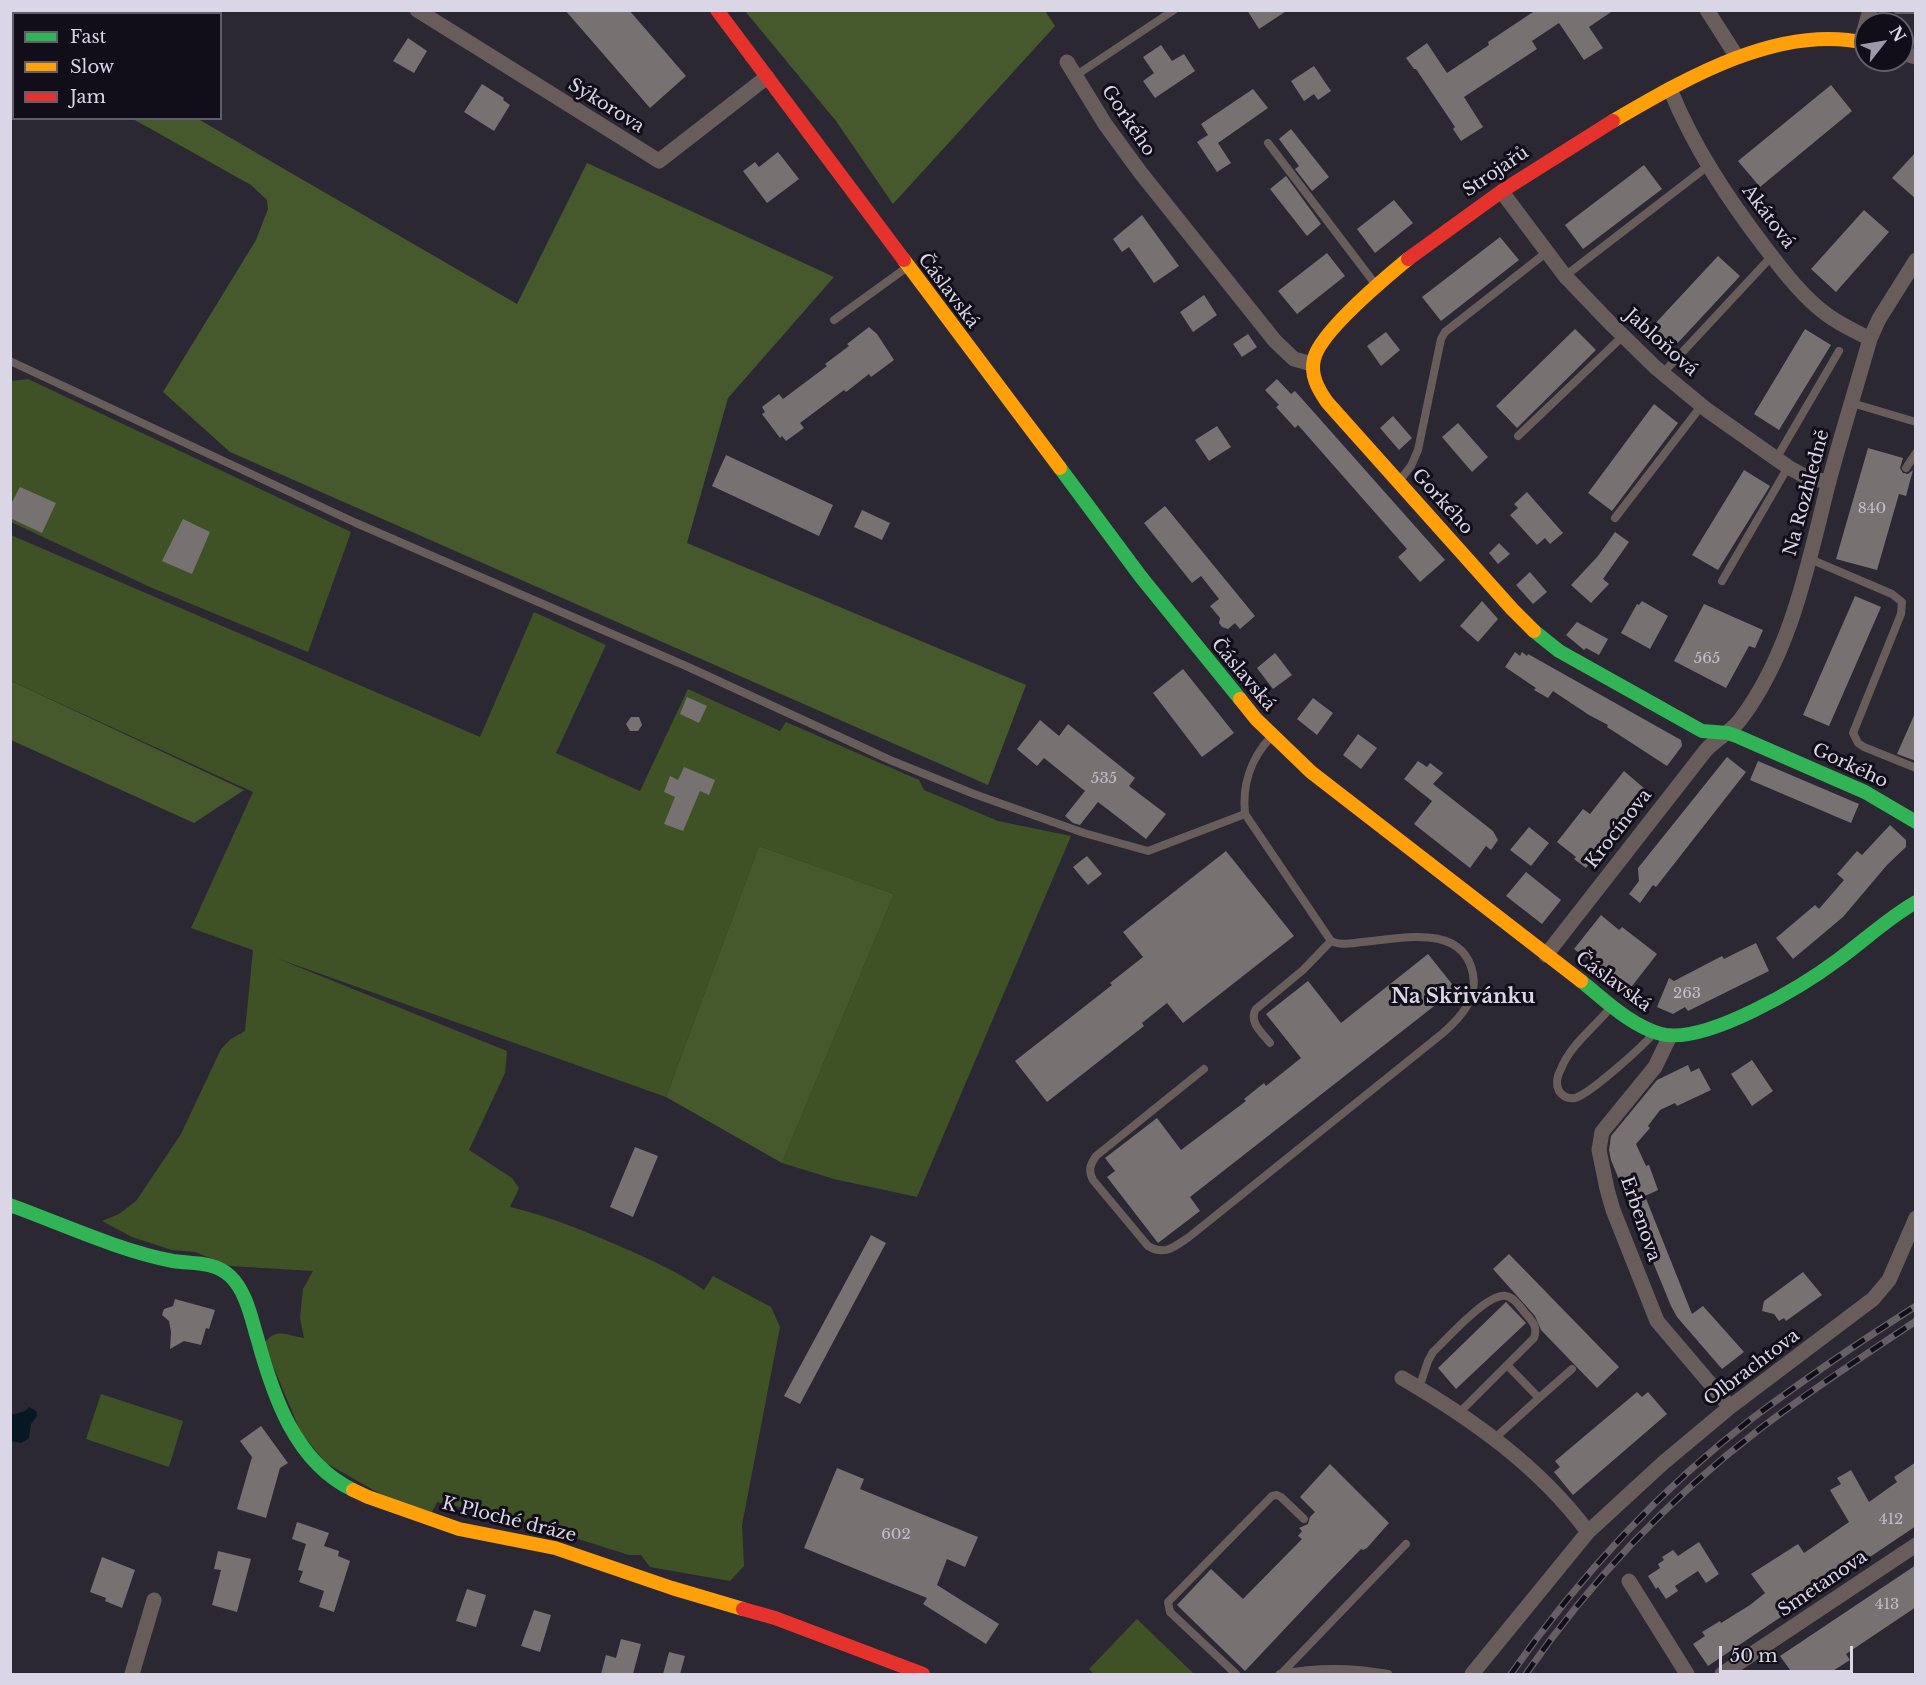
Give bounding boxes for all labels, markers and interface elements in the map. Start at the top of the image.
legend [12,12,222,120]
north arrow [1854,12,1914,72]
text: N [1885,22,1910,45]
text: Fast [70,26,106,48]
text: Slow [70,56,114,78]
street label: Sýkorova [564,74,648,138]
street label: Gorkého [1096,81,1160,161]
text: Jam [70,86,106,108]
street label: Strojařů [1459,142,1533,202]
street label: Akátová [1737,181,1799,253]
street label: Čáslavská [913,249,983,333]
street label: Jabloňová [1620,305,1702,381]
street label: Na Rozhledně [1780,428,1834,558]
street label: Gorkého [1407,465,1477,539]
house number: 840 [1858,500,1886,518]
street label: Čáslavská [1206,634,1280,716]
house number: 565 [1694,650,1720,668]
street label: Gorkého [1809,739,1891,793]
house number: 535 [1091,770,1117,788]
street label: Krocínova [1581,785,1657,873]
street label: Čáslavská [1571,947,1655,1017]
district label: Na Skřivánku [1391,985,1535,1009]
house number: 263 [1673,985,1701,1003]
street label: Erbenova [1615,1174,1665,1264]
street label: Olbrachtova [1700,1325,1804,1411]
street label: K Ploché dráze [440,1493,578,1547]
house number: 412 [1879,1511,1903,1529]
house number: 602 [881,1526,911,1544]
street label: Smetanova [1774,1546,1872,1622]
house number: 413 [1875,1596,1899,1614]
scale bar [1722,1634,1856,1672]
text: 50 m [1730,1645,1778,1667]

